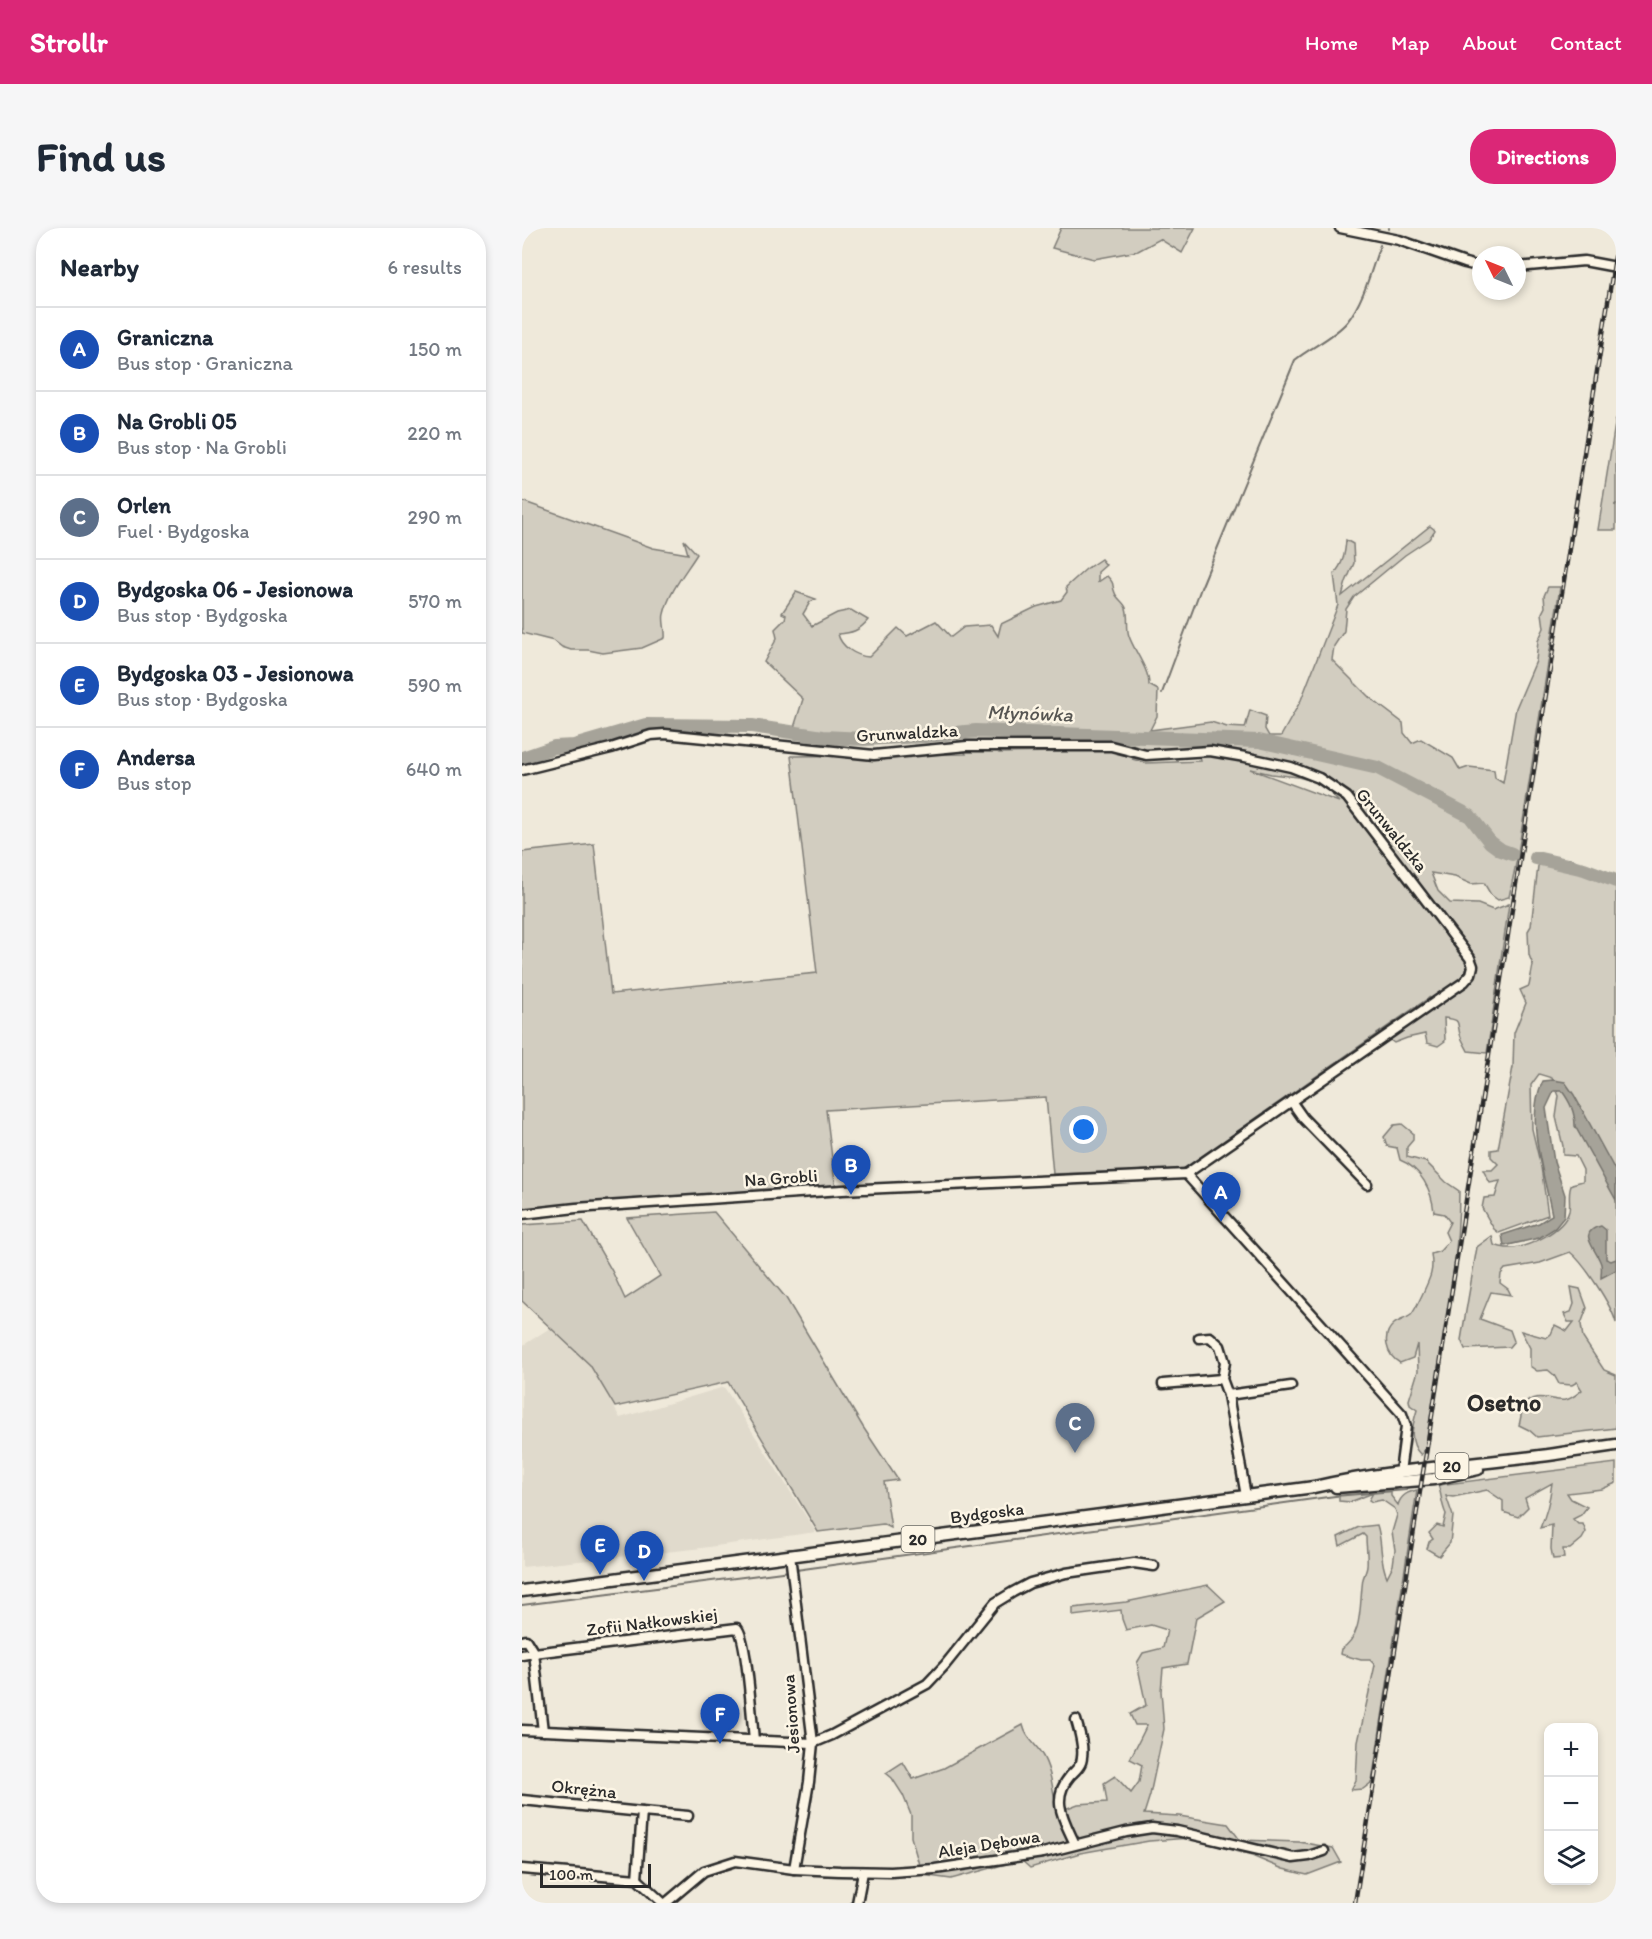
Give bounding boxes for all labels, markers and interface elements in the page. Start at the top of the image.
text: Strollr [30,25,108,59]
text: Home [1305,30,1358,55]
text: Map [1391,30,1430,55]
text: About [1463,30,1517,55]
text: Contact [1550,30,1622,55]
button: Directions [1470,129,1616,184]
text: Find us [36,131,166,182]
north arrow [1472,246,1526,300]
text: Nearby [60,251,139,283]
text: 6 results [388,255,462,279]
text: Graniczna [117,324,213,351]
text: A [73,337,86,361]
text: 150 m [409,337,462,361]
text: Bus stop · Graniczna [117,351,293,375]
text: Na Grobli 05 [117,408,237,435]
text: B [73,421,86,445]
text: 220 m [407,421,462,445]
text: Bus stop · Na Grobli [117,435,287,459]
text: Orlen [117,492,171,519]
text: C [73,505,86,529]
text: 290 m [407,505,462,529]
text: Fuel · Bydgoska [117,519,249,543]
text: Bydgoska 06 - Jesionowa [117,576,353,603]
text: D [73,589,86,613]
text: 570 m [408,589,462,613]
text: Bus stop · Bydgoska [117,603,288,627]
text: Bydgoska 03 - Jesionowa [117,660,353,687]
text: E [74,673,85,697]
text: 590 m [407,673,462,697]
text: Bus stop · Bydgoska [117,687,288,711]
water label: Młynówka [987,700,1074,727]
street label: Grunwaldzka [856,719,959,747]
text: Andersa [117,744,195,771]
text: F [74,757,85,781]
text: 640 m [406,757,462,781]
text: Bus stop [117,771,192,795]
street label: Grunwaldzka [1351,783,1433,877]
your location [1069,1115,1098,1144]
pin: B [832,1146,870,1195]
street label: Na Grobli [744,1164,818,1192]
pin: A [1202,1172,1240,1222]
district label: Osetno [1467,1388,1541,1417]
pin: C [1056,1404,1094,1453]
road number: 20 [1436,1453,1468,1479]
street label: Bydgoska [949,1498,1025,1528]
pin: E [580,1526,620,1575]
road number: 20 [902,1526,934,1552]
pin: D [624,1532,664,1581]
street label: Zofii Nałkowskiej [585,1603,719,1641]
street label: Jesionowa [777,1674,805,1754]
pin: F [700,1694,740,1744]
map controls [1544,1723,1598,1885]
button: + [1544,1723,1598,1777]
street label: Okrężna [550,1775,618,1803]
button: − [1544,1777,1598,1831]
street label: Aleja Dębowa [936,1825,1042,1863]
button: layers [1544,1831,1598,1885]
scale bar [540,1861,651,1888]
text: 100 m [549,1865,593,1884]

